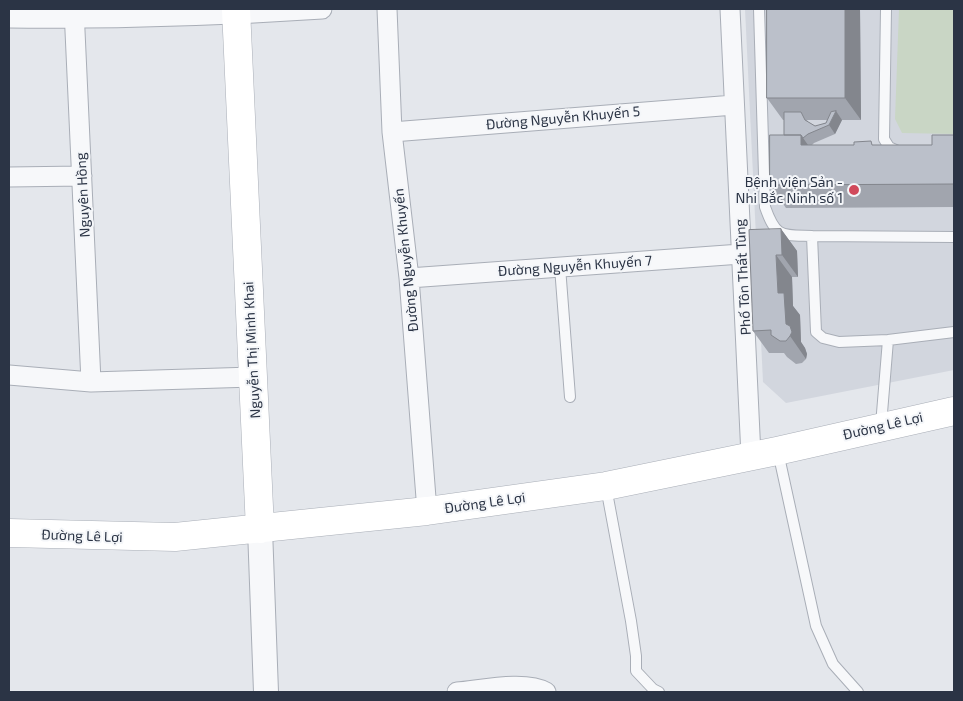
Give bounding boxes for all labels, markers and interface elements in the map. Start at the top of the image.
street label: Đường Nguyễn Khuyến 5 [485,103,641,133]
street label: Nguyên Hồng [72,152,94,238]
place label: Bệnh viện Sản - Nhi Bắc Ninh số 1 [736,174,843,206]
marker: Bệnh viện Sản - Nhi Bắc Ninh số 1 [847,183,861,197]
street label: Đường Nguyễn Khuyến [390,188,422,332]
street label: Phố Tôn Thất Tùng [732,218,754,336]
street label: Đường Nguyễn Khuyến 7 [497,252,653,280]
street label: Nguyễn Thị Minh Khai [240,281,264,419]
street label: Đường Lê Lợi [841,409,925,443]
street label: Đường Lê Lợi [443,489,527,517]
street label: Đường Lê Lợi [41,526,123,546]

